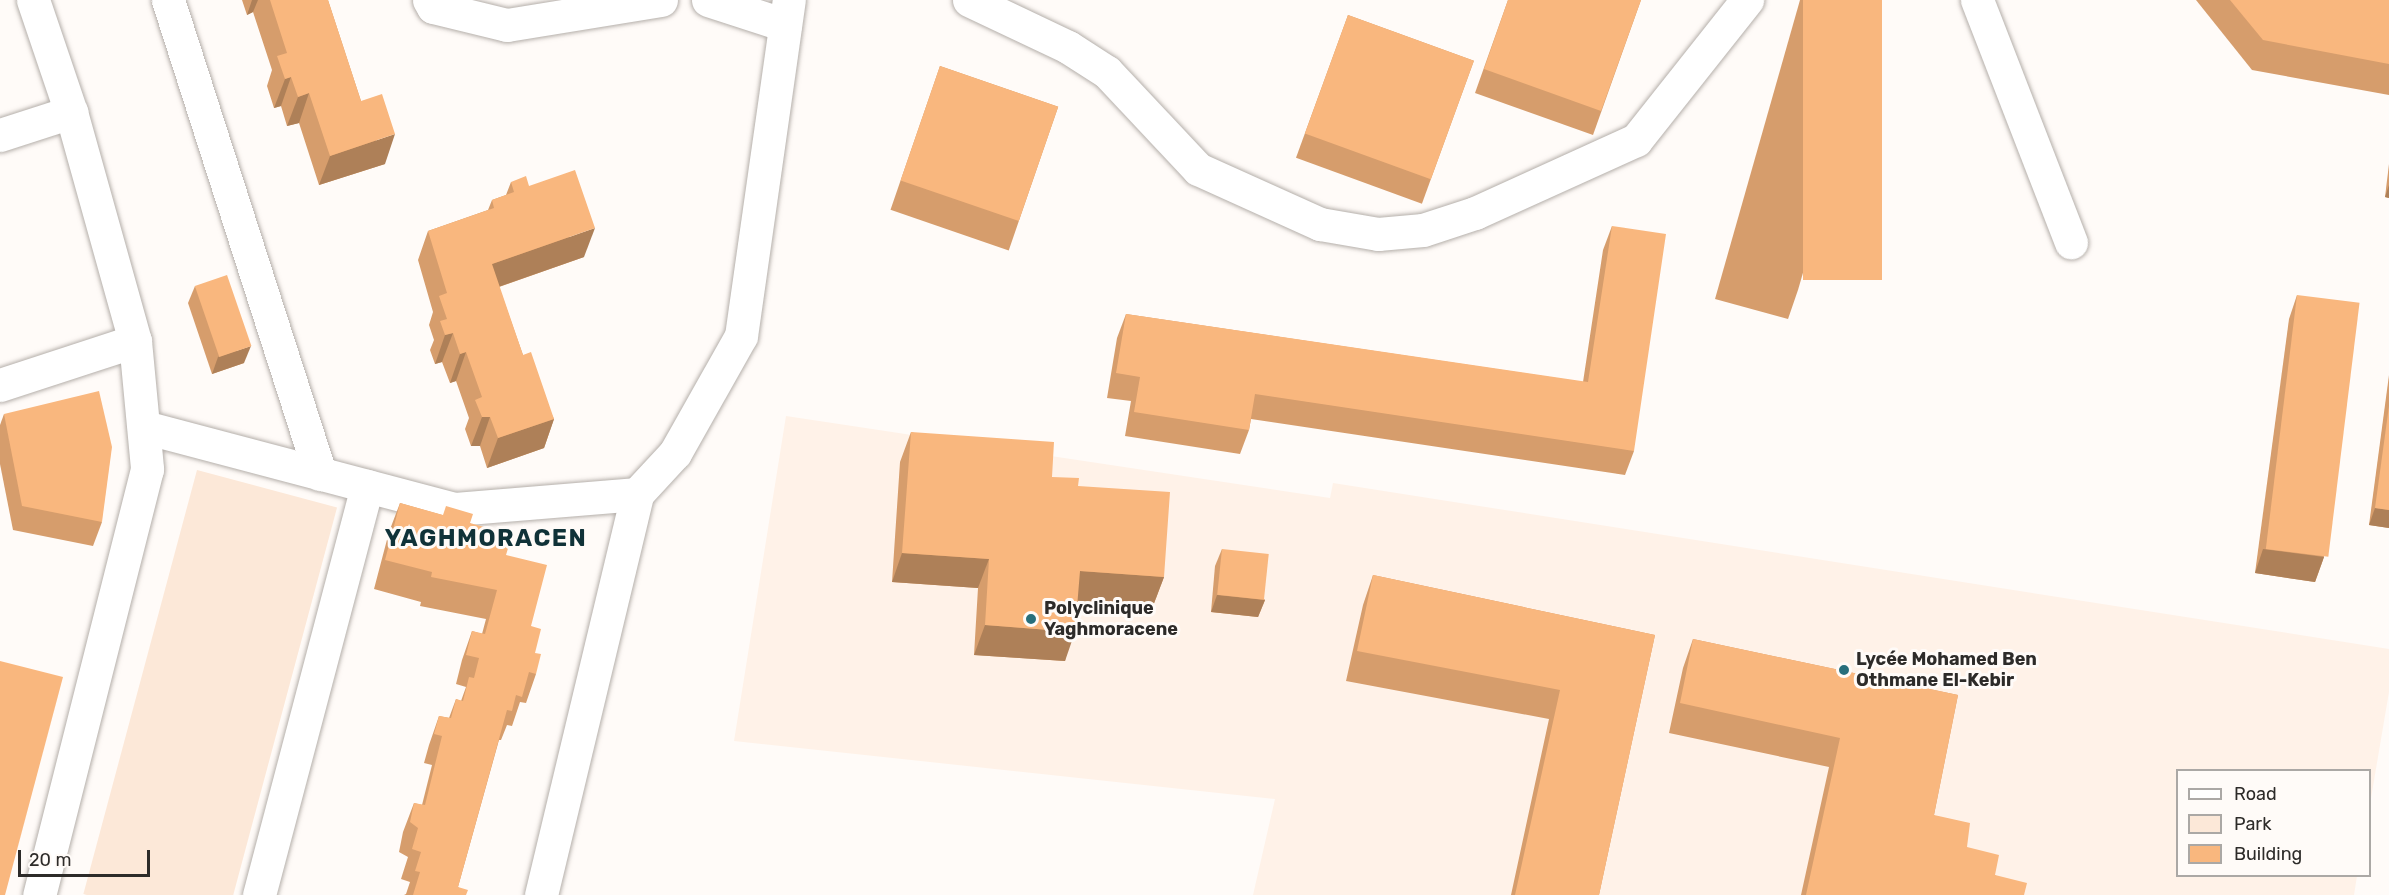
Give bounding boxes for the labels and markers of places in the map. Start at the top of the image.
place label: Polyclinique Yaghmoracene [1044,598,1178,640]
marker: Polyclinique Yaghmoracene [1022,610,1040,628]
place label: Lycée Mohamed Ben Othmane El-Kebir [1856,649,2037,692]
marker: Lycée Mohamed Ben Othmane El-Kebir [1837,663,1851,677]

